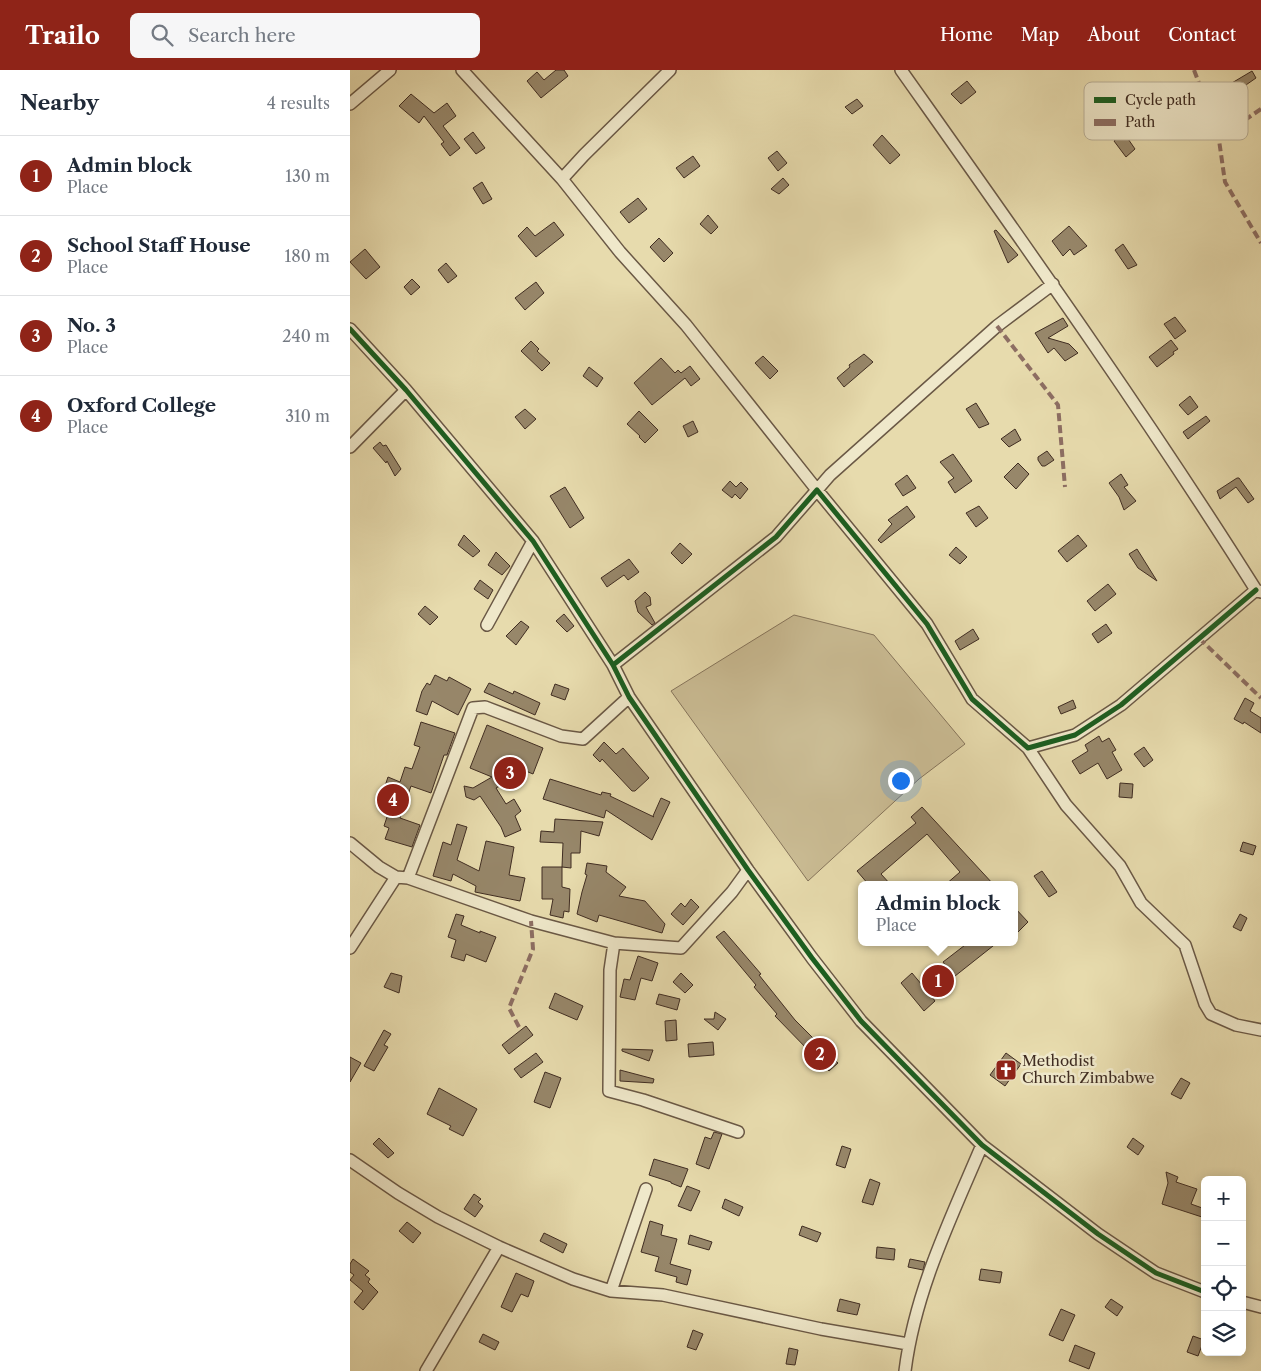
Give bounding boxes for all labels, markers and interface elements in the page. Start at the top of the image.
search box [130,13,480,58]
text: Trailo [25,21,100,50]
icon: search [148,21,176,49]
text: Search here [188,24,296,47]
text: Home [940,24,993,46]
text: Map [1021,24,1059,46]
text: About [1087,24,1140,46]
text: Contact [1168,24,1236,46]
legend [1084,82,1248,140]
text: Nearby [20,90,99,115]
text: Cycle path [1125,91,1196,109]
text: 4 results [267,93,330,113]
text: Path [1125,113,1155,131]
text: Admin block [67,154,192,177]
text: 1 [32,166,40,186]
text: 130 m [285,166,330,186]
text: Place [67,177,108,197]
text: School Staff House [67,234,251,257]
text: 2 [31,246,41,266]
text: 180 m [284,246,330,266]
text: Place [67,257,108,277]
text: No. 3 [67,314,116,337]
text: 3 [31,326,41,346]
text: 240 m [282,326,330,346]
text: Place [67,337,108,357]
text: Oxford College [67,394,216,417]
text: 4 [31,406,41,426]
text: 310 m [285,406,330,426]
text: Place [67,417,108,437]
pin: 3 [494,754,526,792]
your location [888,768,914,794]
pin: 4 [377,781,409,819]
popup [858,881,1018,946]
text: Admin block [876,892,1000,915]
text: Place [876,915,917,935]
pin: 1 [922,962,954,1000]
pin: 2 [804,1035,836,1073]
place label: Methodist Church Zimbabwe [1022,1051,1154,1087]
church icon: Methodist Church Zimbabwe [994,1058,1018,1082]
map controls [1201,1176,1246,1356]
button: + [1201,1176,1246,1221]
button: − [1201,1221,1246,1266]
button: locate [1201,1266,1246,1311]
button: layers [1201,1311,1246,1356]

